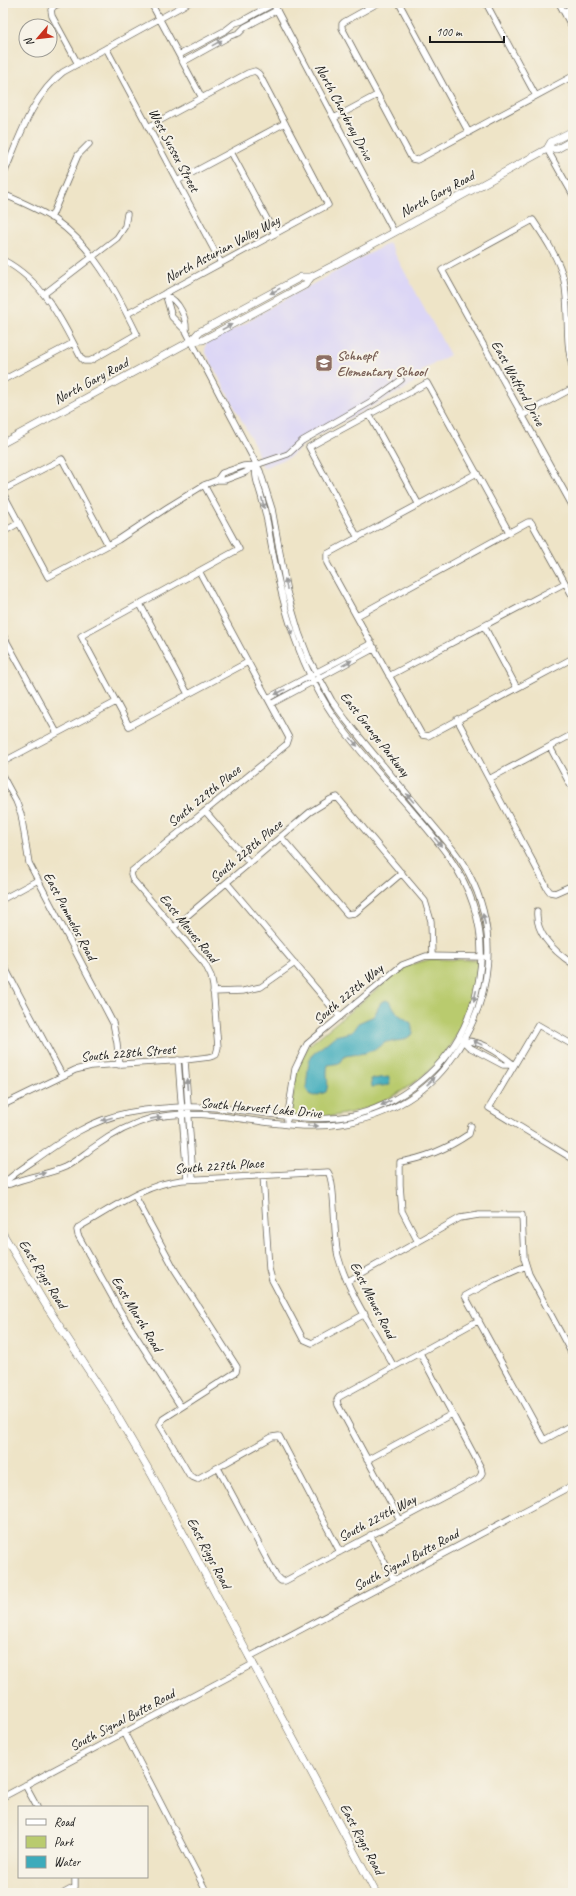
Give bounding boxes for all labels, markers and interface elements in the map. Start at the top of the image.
north arrow [18,18,58,58]
scale bar [430,18,504,44]
text: 100 m [436,24,463,40]
text: N [20,34,37,49]
one-way arrow [211,40,223,47]
street label: North Charbray Drive [311,61,377,164]
street label: West Sussex Street [145,105,204,196]
street label: North Gary Road [397,166,479,221]
street label: North Asturian Valley Way [162,211,283,286]
one-way arrow [269,288,281,294]
one-way arrow [221,324,233,331]
street label: East Watford Drive [488,337,549,430]
place label: Schnepf Elementary School [337,347,428,380]
street label: North Gary Road [51,353,133,408]
school or university icon: Schnepf Elementary School [314,353,334,373]
one-way arrow [261,497,267,509]
one-way arrow [282,578,288,590]
one-way arrow [288,624,294,636]
one-way arrow [342,660,353,667]
street label: East Grange Parkway [337,688,414,781]
one-way arrow [274,689,286,695]
one-way arrow [350,737,359,748]
street label: South 229th Place [164,760,245,831]
one-way arrow [406,792,415,803]
street label: South 228th Place [206,815,287,886]
one-way arrow [434,836,443,847]
street label: East Pummelos Road [40,869,101,965]
street label: East Mewes Road [156,890,224,968]
one-way arrow [481,913,487,925]
street label: South 227th Way [310,959,387,1028]
one-way arrow [472,990,478,1002]
street label: South 228th Street [80,1040,177,1066]
one-way arrow [471,1040,483,1046]
one-way arrow [426,1077,437,1086]
one-way arrow [184,1078,190,1090]
street label: South Harvest Lake Drive [200,1094,324,1122]
one-way arrow [381,1100,392,1106]
one-way arrow [149,1115,162,1121]
one-way arrow [100,1116,112,1122]
one-way arrow [307,1123,320,1129]
street label: South 227th Place [174,1154,265,1178]
one-way arrow [34,1171,46,1177]
street label: East Riggs Road [15,1236,72,1314]
street label: East Mewes Road [346,1259,401,1343]
street label: East Marsh Road [108,1273,167,1357]
street label: South 224th Way [335,1490,420,1546]
street label: East Riggs Road [183,1515,236,1594]
street label: South Signal Butte Road [351,1524,464,1595]
street label: South Signal Butte Road [67,1684,180,1755]
street label: East Riggs Road [336,1801,389,1880]
legend [18,1806,148,1878]
text: Road [54,1814,76,1830]
text: Park [54,1834,75,1850]
text: Water [54,1854,82,1870]

